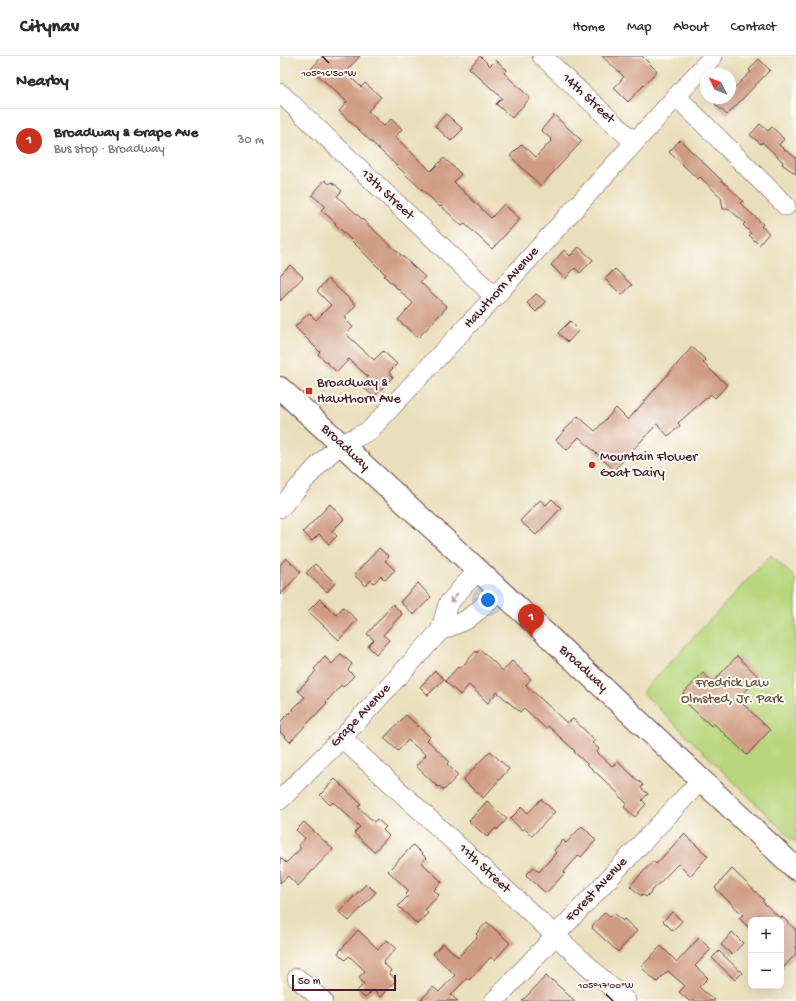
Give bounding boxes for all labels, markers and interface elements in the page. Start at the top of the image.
text: Citynav [20,16,79,39]
text: Home [573,19,605,36]
text: Map [627,19,651,36]
text: About [673,19,709,36]
text: Contact [731,19,776,36]
text: 105°16'50"W [301,68,357,80]
north arrow [700,68,736,104]
street label: 14th Street [557,70,619,129]
text: Nearby [16,72,69,92]
text: Broadway & Grape Ave [54,124,198,142]
text: 1 [26,133,32,148]
text: 30 m [238,133,264,148]
text: Bus stop · Broadway [54,142,165,157]
street label: 13th Street [356,165,418,225]
street label: Hawthorn Avenue [461,243,544,332]
place label: Broadway & Hawthorn Ave [316,375,401,408]
marker: Broadway & Hawthorn Ave [304,386,314,396]
street label: Broadway [316,420,373,475]
place label: Mountain Flower Goat Dairy [600,449,698,482]
marker: Mountain Flower Goat Dairy [587,460,597,470]
your location [478,590,498,610]
one-way arrow [449,592,458,603]
pin: 1 [518,604,544,637]
street label: Broadway [554,641,611,696]
park label: Fredrick Law Olmsted, Jr. Park [681,675,785,708]
street label: Grape Avenue [327,680,395,751]
street label: 11th Street [454,840,515,898]
street label: Forest Avenue [562,853,632,927]
map controls [748,917,784,989]
button: + [748,917,784,953]
button: − [748,953,784,989]
scale bar [292,973,396,992]
text: 50 m [298,976,320,988]
text: 105°17'00"W [577,980,634,992]

